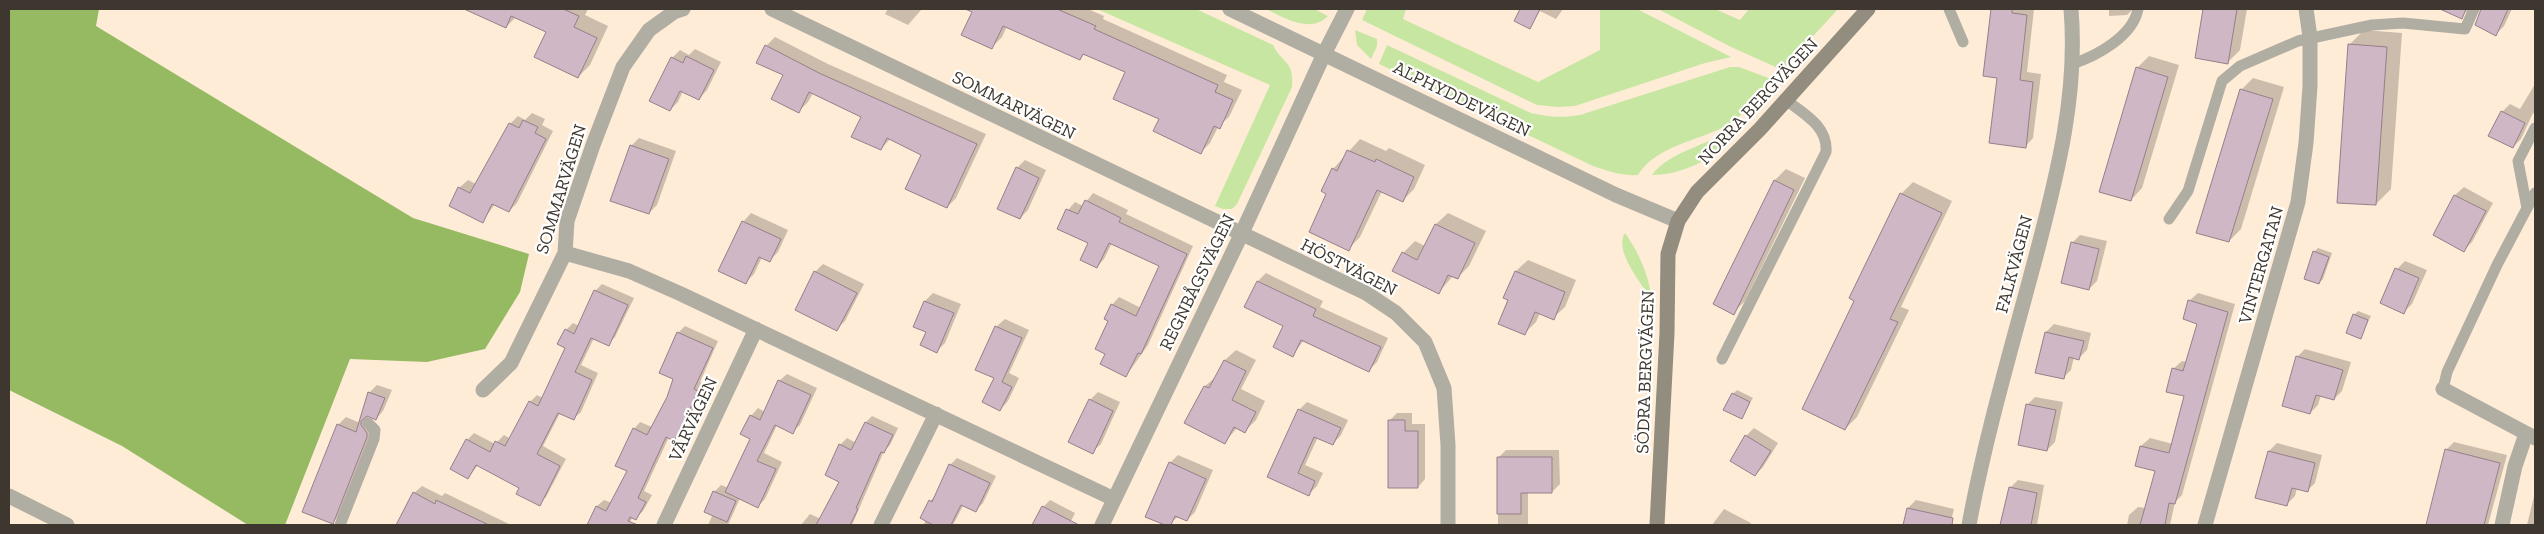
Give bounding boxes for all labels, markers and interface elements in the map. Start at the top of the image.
street label: NORRA BERGVÄGEN [1693,33,1823,169]
street label: ALPHYDDEVÄGEN [1390,56,1534,142]
street label: SOMMARVÄGEN [949,66,1079,144]
street label: SOMMARVÄGEN [531,121,591,257]
street label: VINTERGATAN [2233,204,2288,327]
street label: REGNBÅGSVÄGEN [1154,210,1240,354]
street label: FALKVÄGEN [1990,213,2038,315]
street label: HÖSTVÄGEN [1297,233,1401,301]
street label: SÖDRA BERGVÄGEN [1631,290,1659,454]
street label: VÅRVÄGEN [663,373,722,466]

